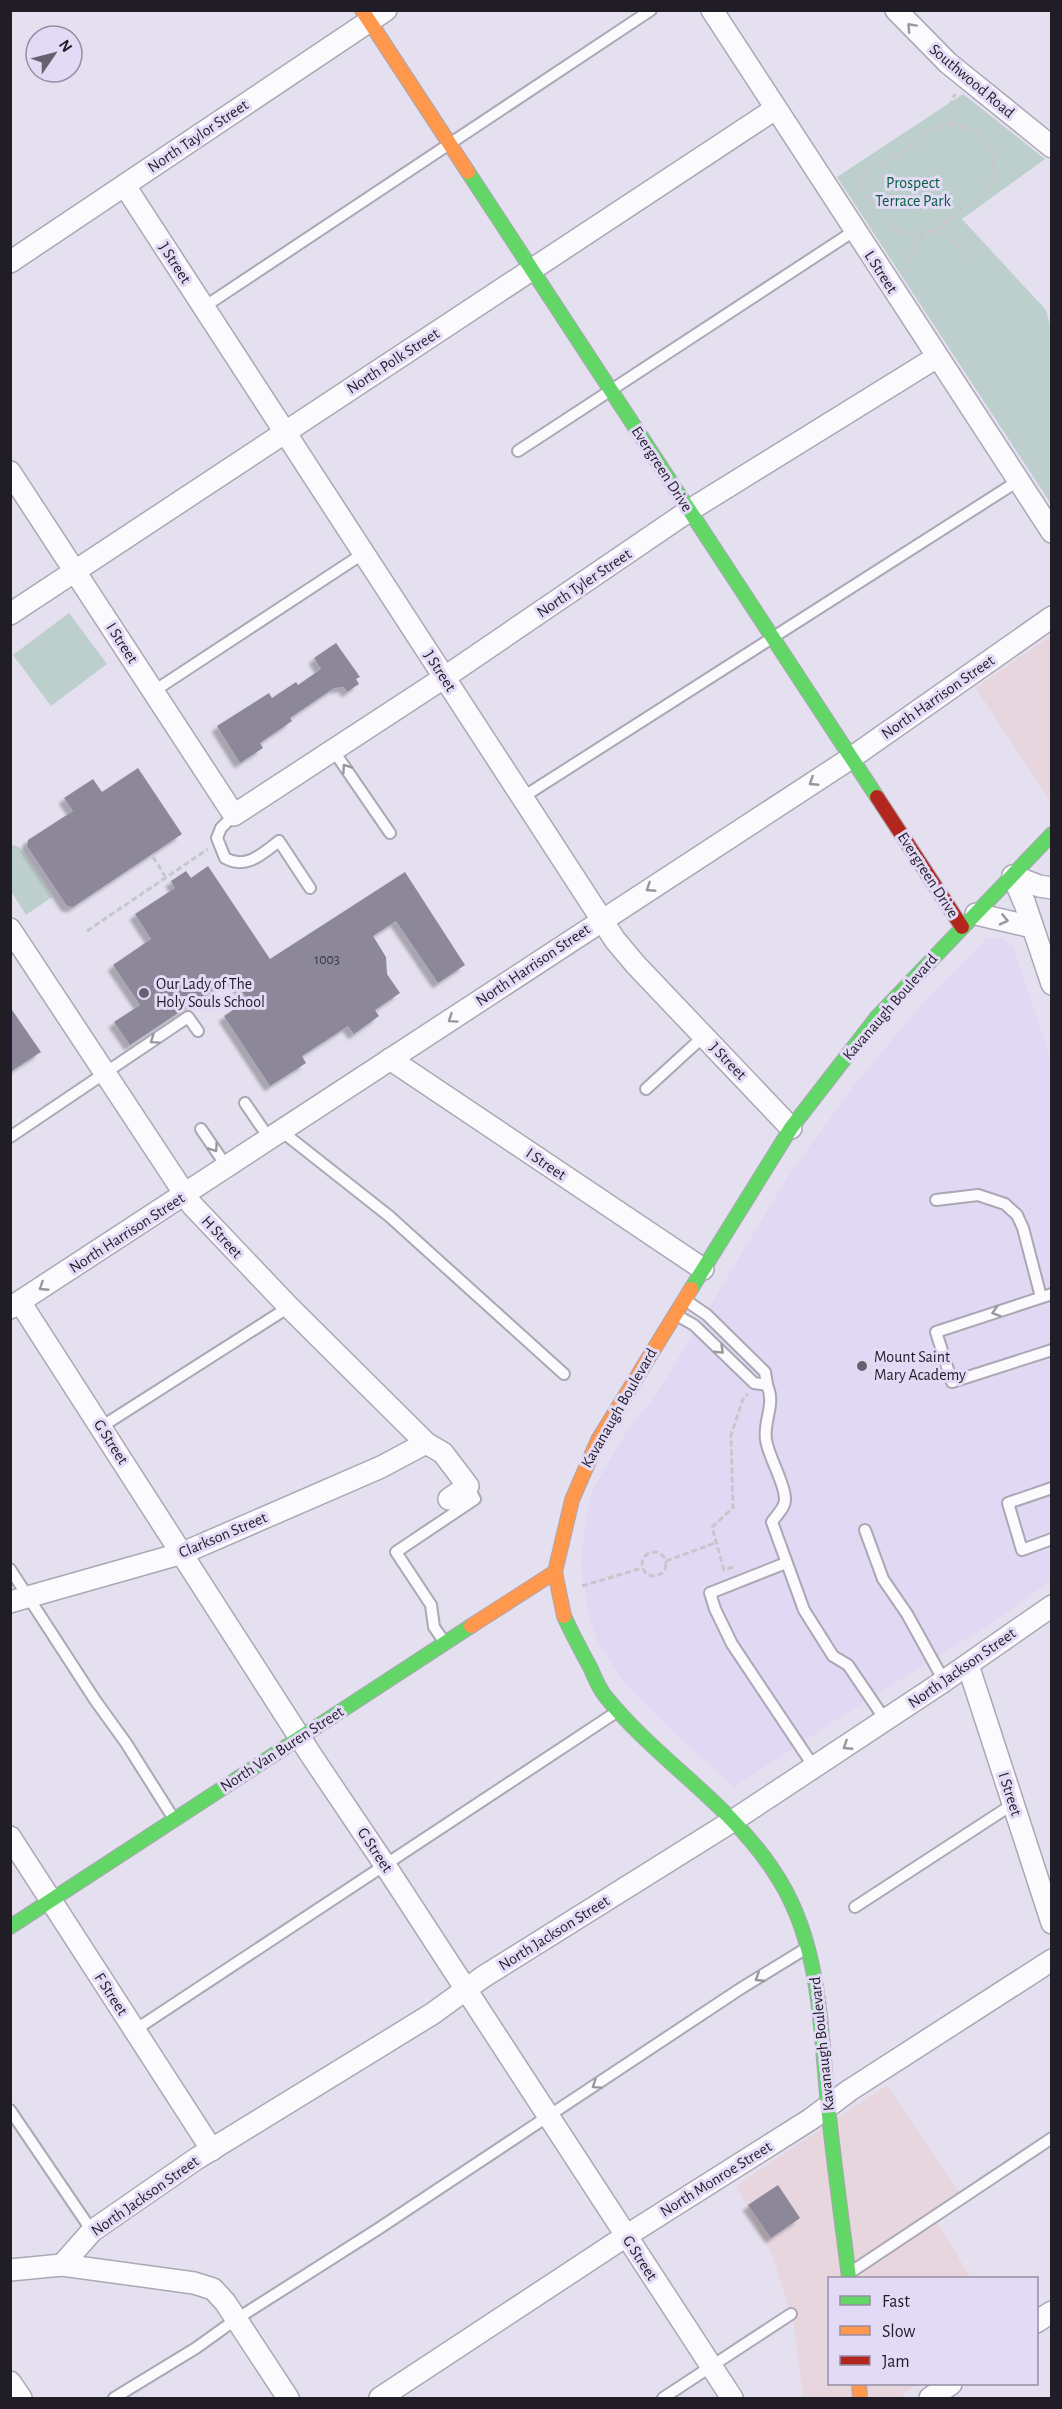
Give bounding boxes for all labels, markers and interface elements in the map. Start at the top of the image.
north arrow [24,24,84,84]
one-way arrow [907,24,918,34]
text: N [56,37,75,55]
street label: Southwood Road [926,41,1018,121]
street label: North Taylor Street [145,97,252,176]
park label: Prospect Terrace Park [875,175,951,209]
street label: J Street [156,240,194,286]
street label: L Street [862,248,900,296]
street label: North Polk Street [344,325,442,397]
street label: Evergreen Drive [629,423,695,515]
street label: North Tyler Street [534,546,635,621]
street label: I Street [103,620,141,666]
street label: J Street [421,648,459,694]
street label: North Harrison Street [879,652,997,742]
one-way arrow [342,764,353,775]
one-way arrow [809,775,820,786]
street label: Evergreen Drive [895,829,961,921]
one-way arrow [645,881,656,892]
one-way arrow [999,913,1009,926]
street label: North Harrison Street [473,921,593,1009]
street label: Kavanaugh Boulevard [840,951,940,1063]
house number: 1003 [314,953,340,967]
place label: Our Lady of The Holy Souls School [156,976,265,1011]
marker: Our Lady of The Holy Souls School [137,986,151,1000]
one-way arrow [448,1012,459,1023]
one-way arrow [150,1033,161,1044]
street label: J Street [707,1039,749,1083]
one-way arrow [207,1141,218,1152]
street label: I Street [523,1145,569,1183]
street label: North Harrison Street [67,1190,187,1276]
street label: H Street [199,1213,245,1261]
one-way arrow [39,1279,49,1291]
one-way arrow [991,1305,1002,1317]
one-way arrow [713,1343,724,1354]
street label: Kavanaugh Boulevard [578,1346,660,1470]
place label: Mount Saint Mary Academy [874,1349,966,1384]
marker: Mount Saint Mary Academy [855,1359,869,1373]
street label: G Street [91,1417,131,1467]
street label: Clarkson Street [177,1509,269,1561]
street label: North Jackson Street [905,1625,1019,1711]
street label: North Van Buren Street [217,1703,347,1795]
one-way arrow [843,1738,853,1750]
street label: I Street [996,1770,1024,1818]
street label: G Street [354,1825,396,1875]
street label: North Jackson Street [496,1893,612,1973]
street label: F Street [91,1970,131,2018]
one-way arrow [754,1970,765,1981]
street label: Kavanaugh Boulevard [807,1976,837,2112]
one-way arrow [591,2078,602,2089]
street label: North Monroe Street [657,2138,775,2220]
street label: North Jackson Street [88,2153,202,2239]
street label: G Street [620,2233,660,2283]
legend [828,2277,1038,2385]
text: Fast [882,2293,910,2311]
text: Slow [882,2323,915,2341]
text: Jam [882,2353,910,2371]

